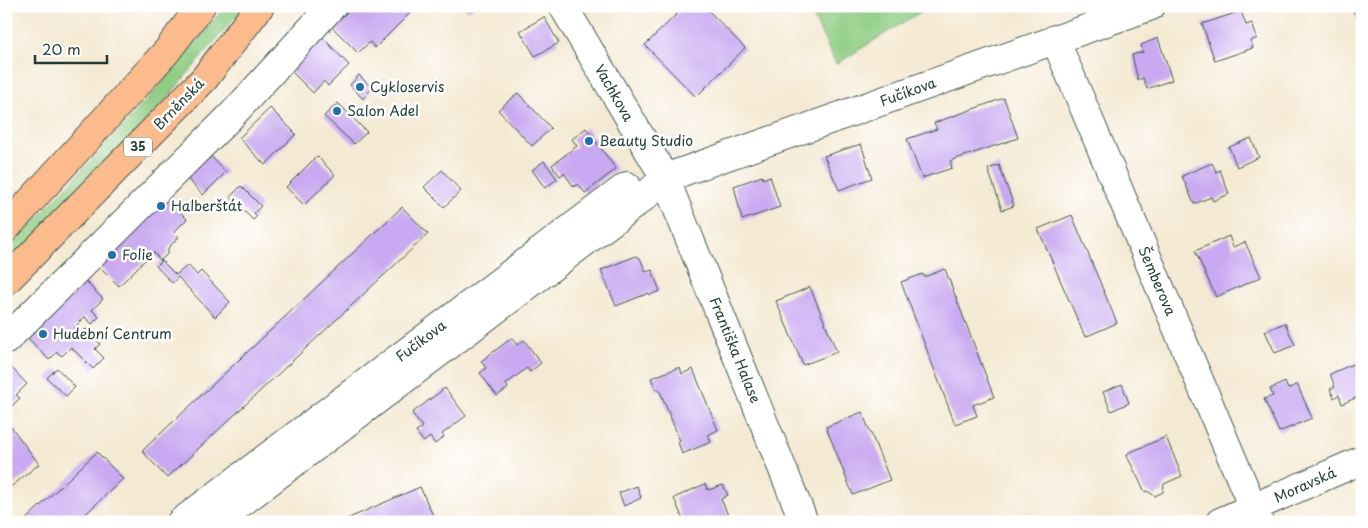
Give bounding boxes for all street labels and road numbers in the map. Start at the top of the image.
street label: Vachkova [590,60,639,126]
street label: Fučíkova [877,72,939,111]
street label: Brněnská [149,73,209,134]
road number: 35 [124,138,152,156]
street label: Šemberova [1133,243,1182,319]
street label: Františka Halase [705,294,766,406]
street label: Fučíkova [391,314,451,367]
street label: Moravská [1270,461,1339,508]

